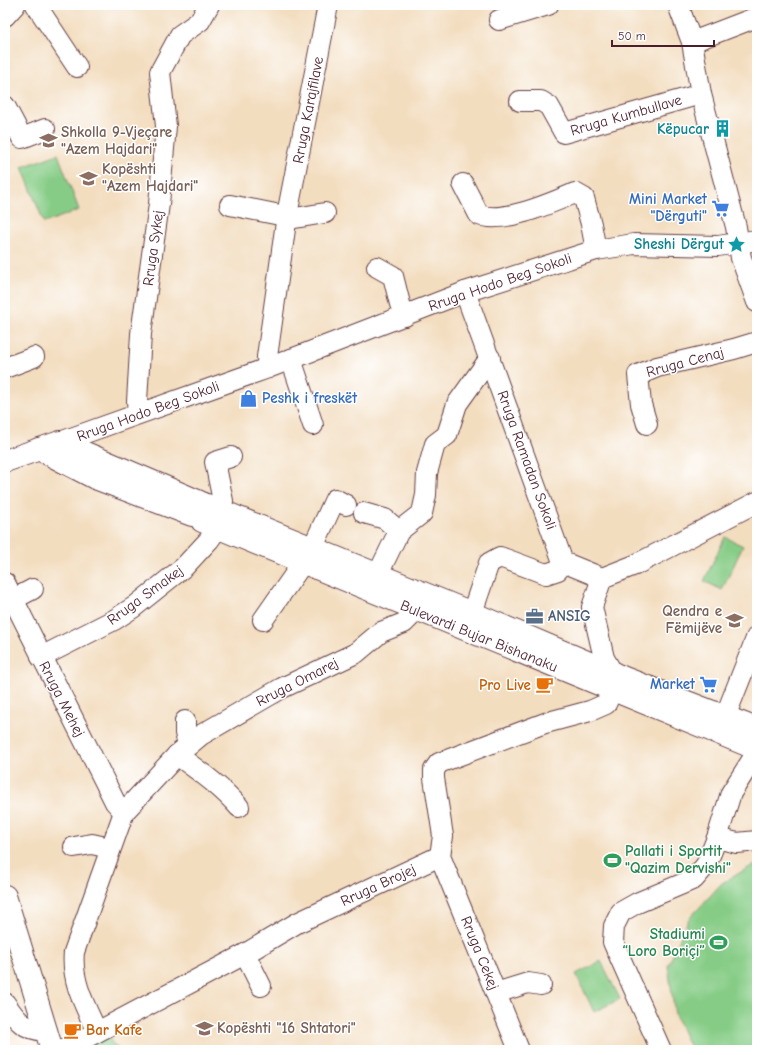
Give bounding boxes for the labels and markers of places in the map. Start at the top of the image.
building icon: Këpucar [712,119,732,139]
place label: Këpucar [657,120,709,138]
place label: Shkolla 9-Vjeçare "Azem Hajdari" [61,123,172,158]
school or university icon: Shkolla 9-Vjeçare "Azem Hajdari" [38,131,58,151]
place label: Kopështi "Azem Hajdari" [102,160,198,195]
school or university icon: Kopështi "Azem Hajdari" [79,168,99,188]
place label: Mini Market "Dërguti" [629,190,708,225]
supermarket icon: Mini Market "Dërguti" [710,198,730,218]
place icon: Sheshi Dërgut [727,234,747,254]
place label: Sheshi Dërgut [634,235,725,253]
shop icon: Peshk i freskët [239,388,259,408]
place label: Peshk i freskët [262,389,358,407]
place label: Qendra e Fëmijëve [662,602,722,637]
office icon: ANSIG [525,606,545,626]
place label: ANSIG [548,607,591,625]
school or university icon: Qendra e Fëmijëve [725,610,745,630]
supermarket icon: Market [698,674,718,694]
cafe icon: Pro Live [534,675,554,695]
place label: Market [650,675,696,693]
place label: Pro Live [479,676,531,694]
place label: Pallati i Sportit "Qazim Dervishi" [625,842,731,877]
sports icon: Pallati i Sportit "Qazim Dervishi" [602,850,622,870]
place label: Stadiumi “Loro Boriçi” [622,925,705,960]
sports icon: Stadiumi “Loro Boriçi” [708,933,728,953]
school or university icon: Kopështi "16 Shtatori" [194,1018,214,1038]
place label: Kopështi "16 Shtatori" [217,1019,356,1037]
cafe icon: Bar Kafe [63,1020,83,1040]
place label: Bar Kafe [86,1021,142,1039]

